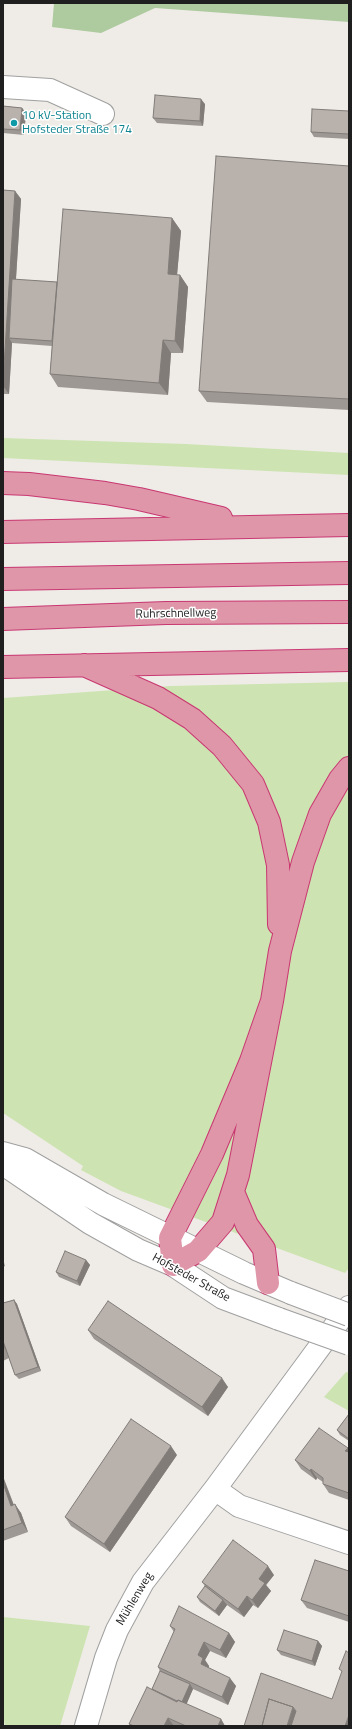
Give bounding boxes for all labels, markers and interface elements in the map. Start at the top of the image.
place label: 10 kV-Station Hofsteder Straße 174 [22,109,132,137]
marker: 10 kV-Station Hofsteder Straße 174 [9,118,19,128]
street label: Ruhrschnellweg [135,606,217,622]
street label: Hofsteder Straße [149,1251,233,1305]
street label: Mühlenweg [114,1570,156,1628]

